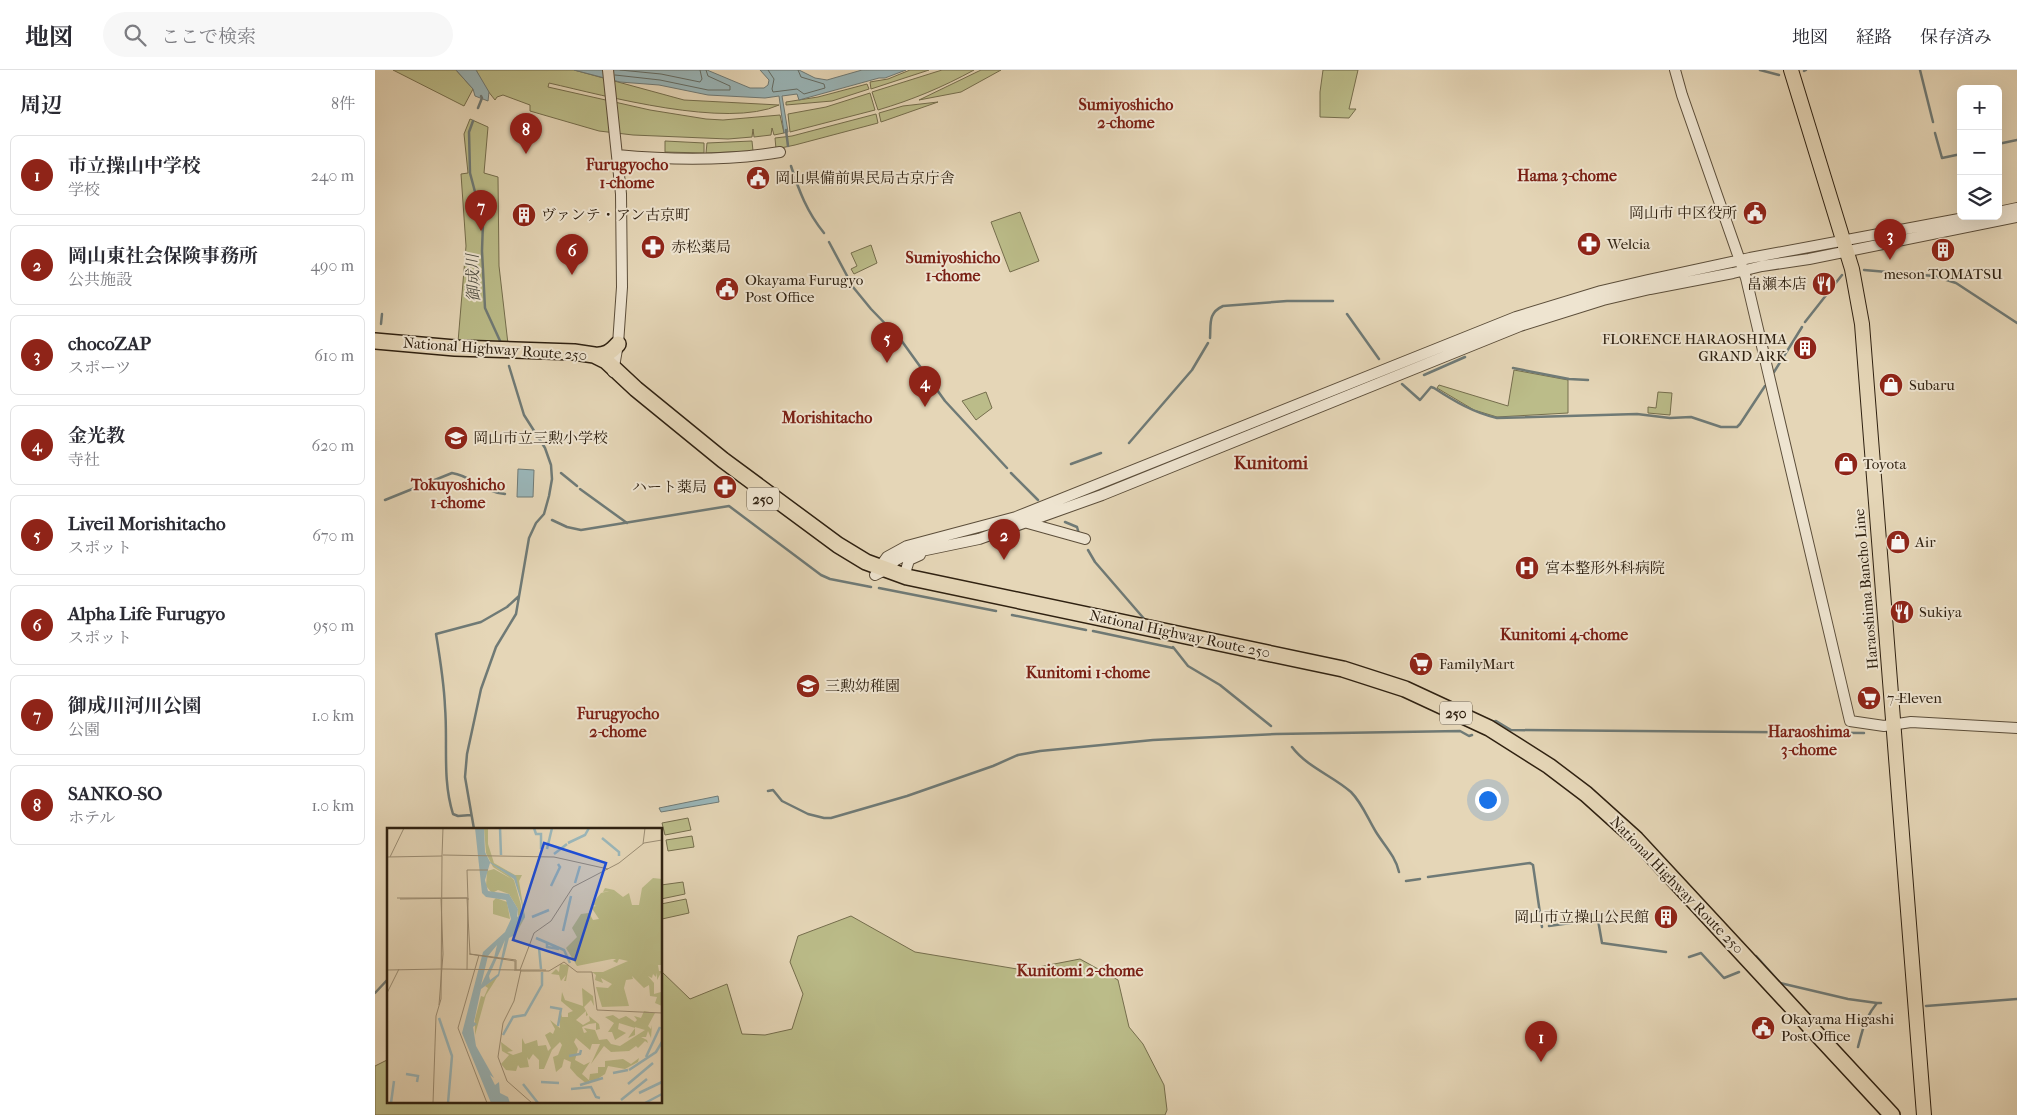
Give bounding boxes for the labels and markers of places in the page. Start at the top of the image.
pin: 8 [510,113,542,154]
public building icon: 岡山県備前県民局古京庁舎 [745,165,771,191]
place label: 岡山県備前県民局古京庁舎 [775,169,955,187]
pin: 7 [465,190,497,231]
public building icon: 岡山市 中区役所 [1742,200,1768,226]
building icon: ヴァンテ・アン古京町 [511,202,537,228]
place label: 岡山市 中区役所 [1629,204,1737,222]
place label: ヴァンテ・アン古京町 [541,206,690,224]
pin: 3 [1874,219,1906,260]
pharmacy icon: Welcia [1576,231,1602,257]
pin: 6 [556,234,588,275]
pharmacy icon: 赤松薬局 [640,234,666,260]
place label: Welcia [1606,235,1651,253]
building icon: meson TOMATSU [1930,237,1956,263]
place label: 赤松薬局 [671,238,731,256]
place label: meson TOMATSU [1883,265,2003,283]
place label: Okayama Furugyo Post Office [745,271,864,306]
restaurant icon: 畠瀬本店 [1811,271,1837,297]
place label: 畠瀬本店 [1747,275,1807,293]
public building icon: Okayama Furugyo Post Office [714,276,740,302]
pin: 5 [871,322,903,363]
place label: FLORENCE HARAOSHIMA GRAND ARK [1602,330,1788,365]
building icon: FLORENCE HARAOSHIMA GRAND ARK [1792,335,1818,361]
pin: 4 [909,366,941,407]
shop icon: Subaru [1878,372,1904,398]
place label: Subaru [1909,376,1955,394]
school or university icon: 岡山市立三勲小学校 [443,425,469,451]
place label: 岡山市立三勲小学校 [473,429,608,447]
shop icon: Toyota [1833,451,1859,477]
place label: Toyota [1863,455,1907,473]
pharmacy icon: ハート薬局 [712,474,738,500]
place label: ハート薬局 [632,478,707,496]
pin: 2 [988,519,1020,560]
shop icon: Air [1885,529,1911,555]
place label: Air [1914,533,1936,551]
hospital icon: 宮本整形外科病院 [1514,555,1540,581]
place label: 宮本整形外科病院 [1545,559,1665,577]
restaurant icon: Sukiya [1889,599,1915,625]
place label: Sukiya [1919,603,1963,621]
supermarket icon: FamilyMart [1408,651,1434,677]
place label: FamilyMart [1439,655,1515,673]
school or university icon: 三勲幼稚園 [795,673,821,699]
place label: 三勲幼稚園 [825,677,900,695]
supermarket icon: 7-Eleven [1856,685,1882,711]
place label: 7-Eleven [1887,689,1942,707]
building icon: 岡山市立操山公民館 [1653,904,1679,930]
place label: 岡山市立操山公民館 [1514,908,1649,926]
place label: Okayama Higashi Post Office [1781,1010,1895,1045]
public building icon: Okayama Higashi Post Office [1750,1015,1776,1041]
pin: 1 [1525,1021,1557,1062]

